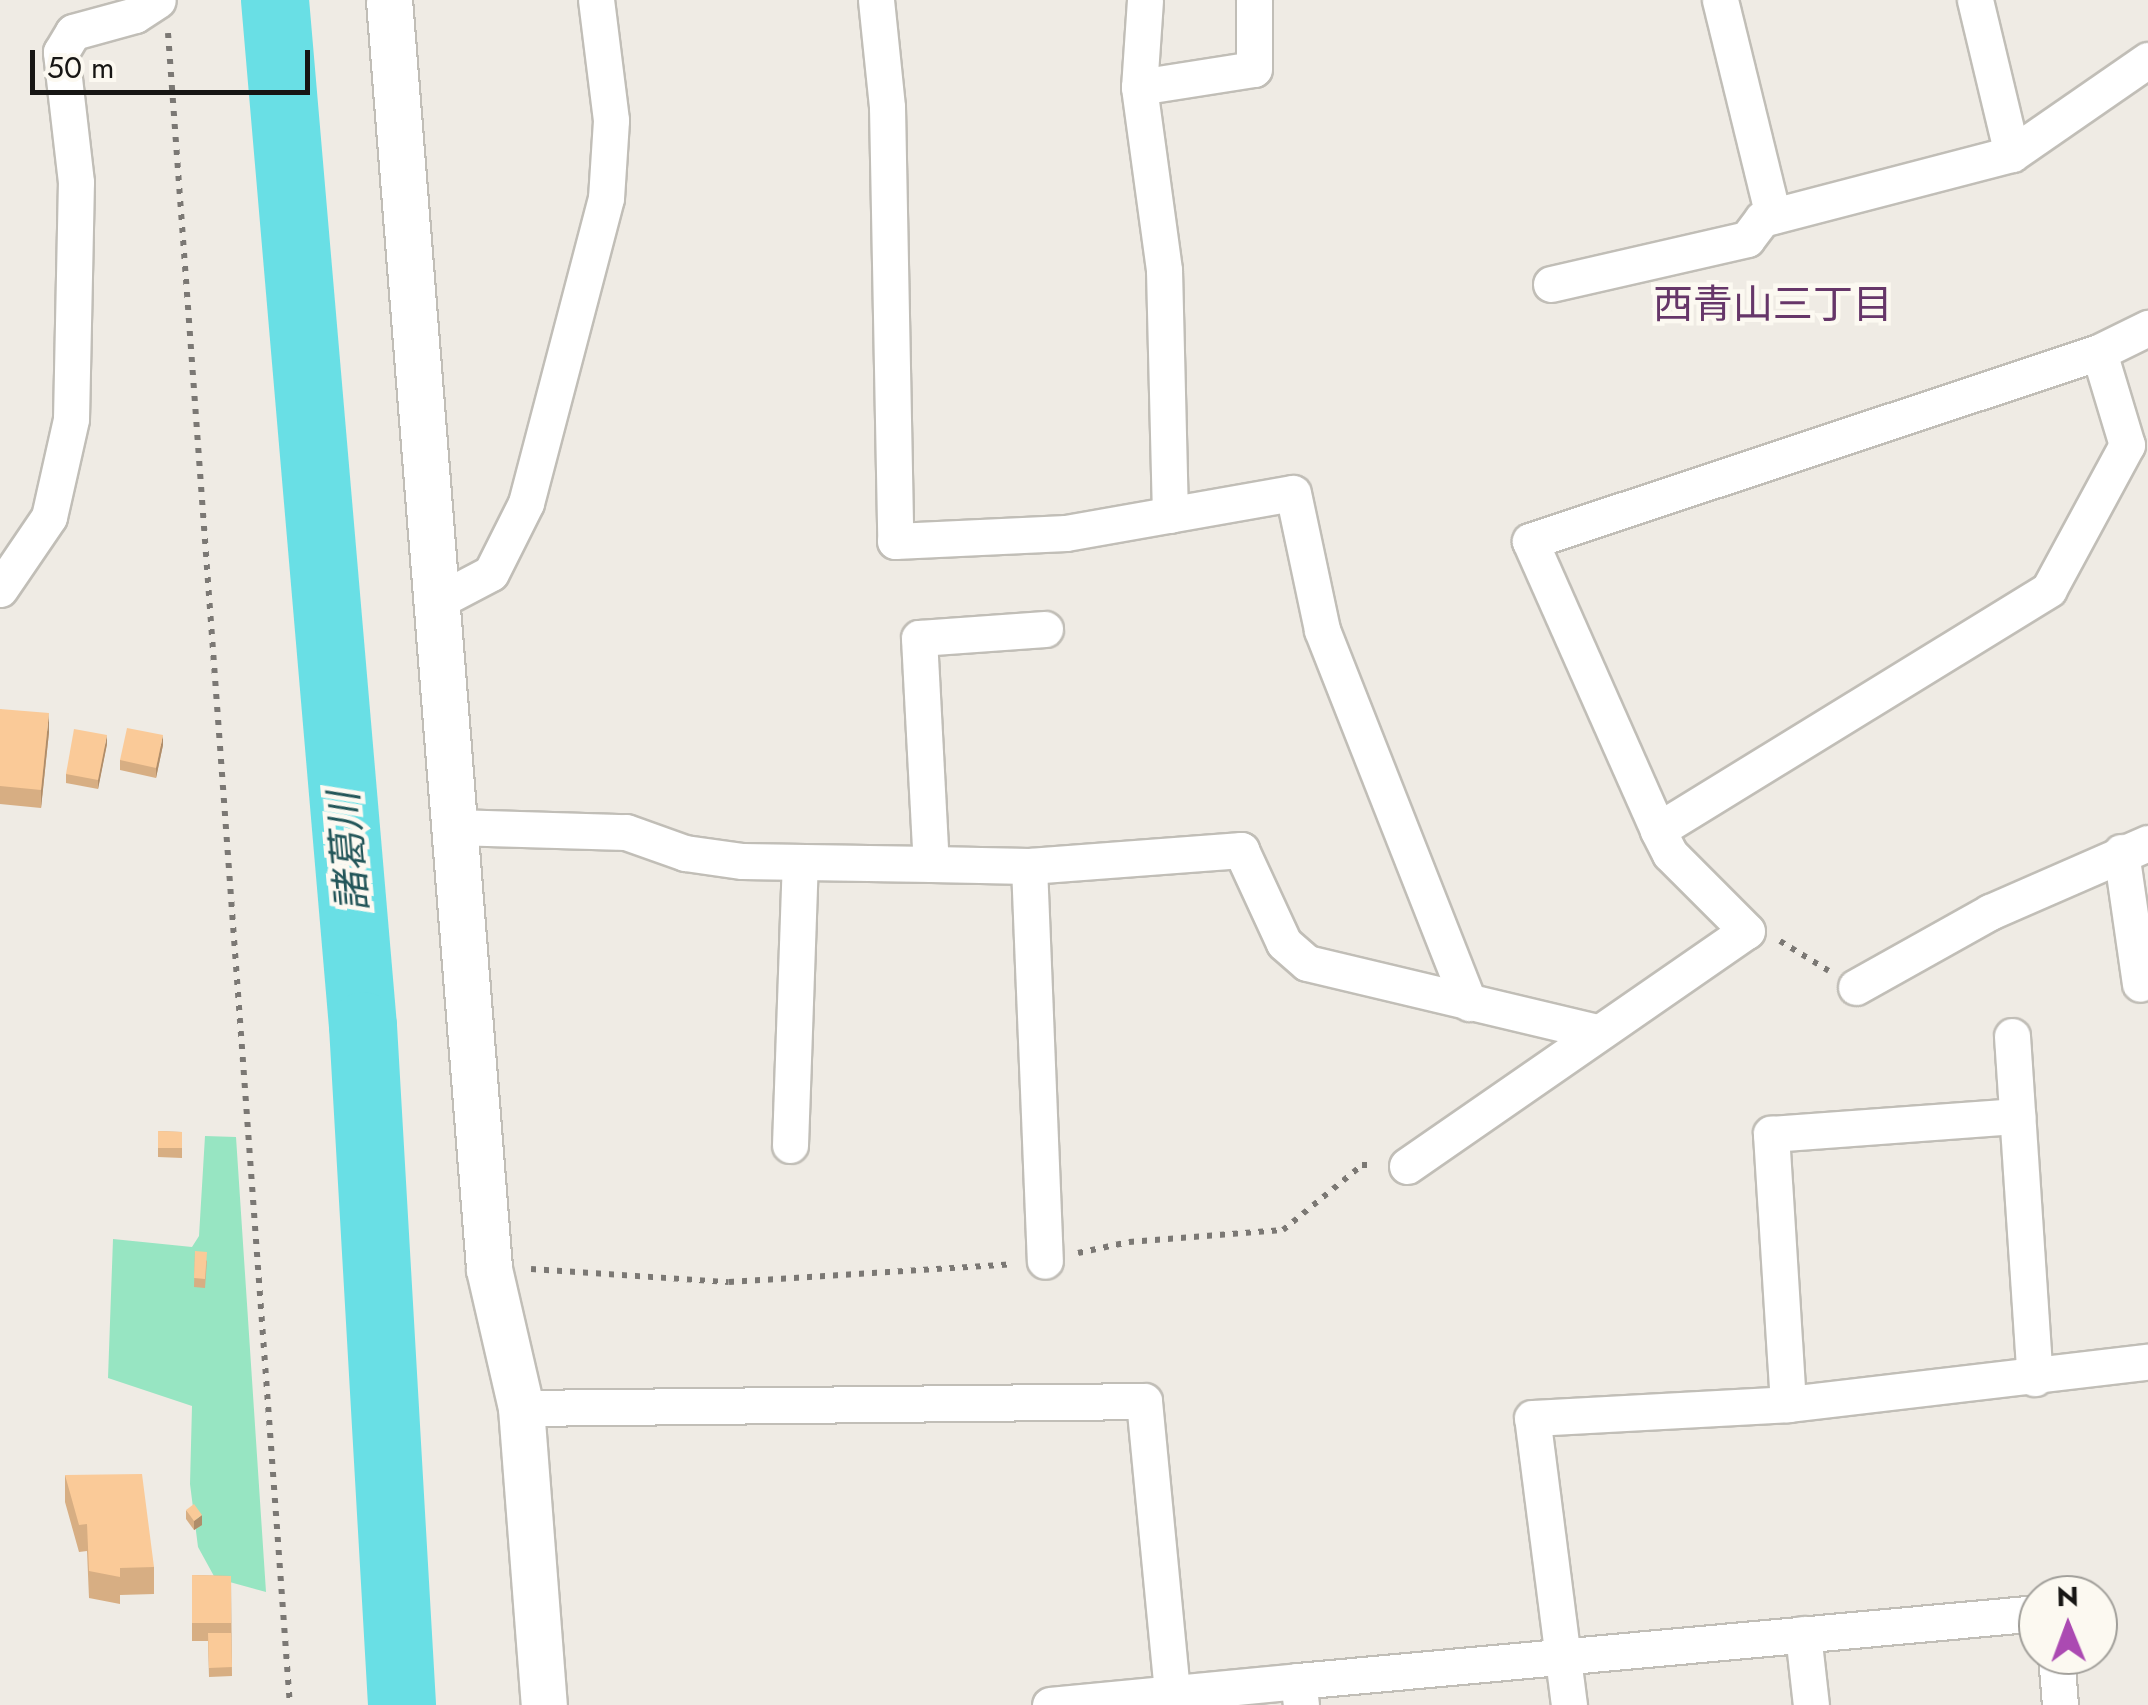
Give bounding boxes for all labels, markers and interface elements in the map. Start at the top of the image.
scale bar [35,30,315,92]
text: 50 m [47,46,114,89]
district label: 西青山三丁目 [1653,280,1893,328]
water label: 諸葛川 [319,790,377,914]
north arrow [2018,1575,2118,1675]
text: N [2056,1576,2079,1617]

